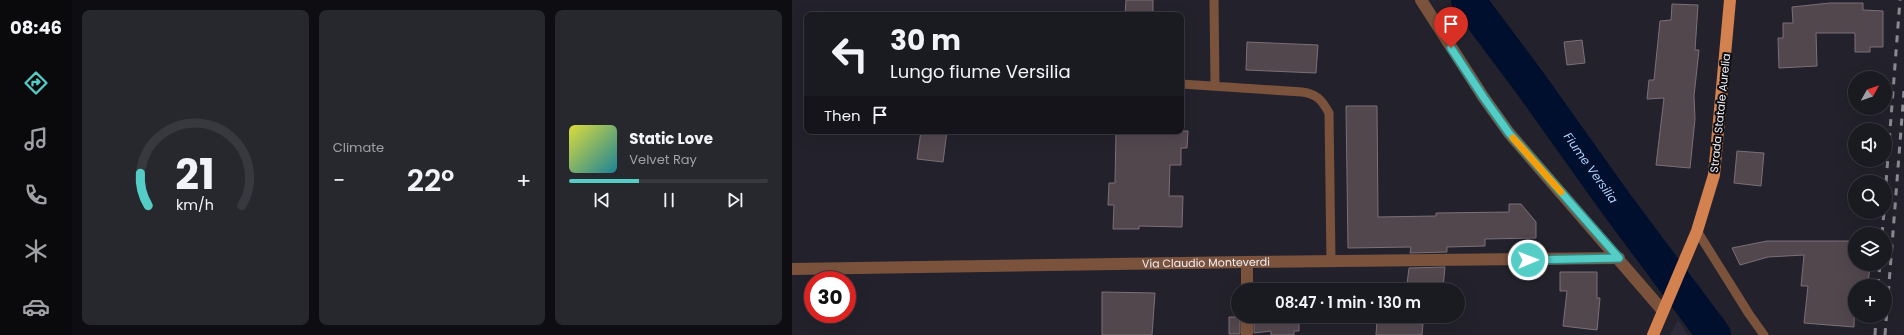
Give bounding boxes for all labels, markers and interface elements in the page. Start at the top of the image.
pin [1434,7.0,1468,48]
icon: arrive [1440,13,1462,35]
text: 08:46 [10,15,62,40]
text: 30 m [890,21,961,60]
icon: left [824,28,876,80]
street label: Strada Statale Aurelia [1706,53,1734,173]
text: Lungo fiume Versilia [890,59,1071,84]
icon: directions [22,69,50,97]
north arrow [1848,71,1892,115]
map controls [1848,71,1892,323]
icon: arrive [869,104,891,126]
text: Then [824,105,861,126]
button: sound [1848,123,1892,167]
icon: music [22,125,50,153]
text: Static Love [629,128,713,149]
water label: Fiume Versilia [1560,129,1622,207]
text: Climate [333,138,384,157]
text: 21 [176,144,215,203]
text: Velvet Ray [629,150,697,169]
text: 22° [407,159,454,202]
text: − [333,165,345,196]
text: + [516,165,531,196]
button: search [1848,175,1892,219]
icon: phone [22,181,50,209]
icon: previous [591,189,613,211]
icon: pause [658,189,680,211]
icon: next [724,189,746,211]
text: km/h [176,194,214,214]
button: layers [1848,227,1892,271]
icon: climate [22,237,50,265]
position arrow [1507,239,1549,281]
street label: Via Claudio Monteverdi [1142,254,1270,272]
speed limit sign: 30 [804,271,856,323]
button: + [1848,279,1892,323]
text: 08:47 · 1 min · 130 m [1275,292,1421,313]
icon: car [22,293,50,321]

